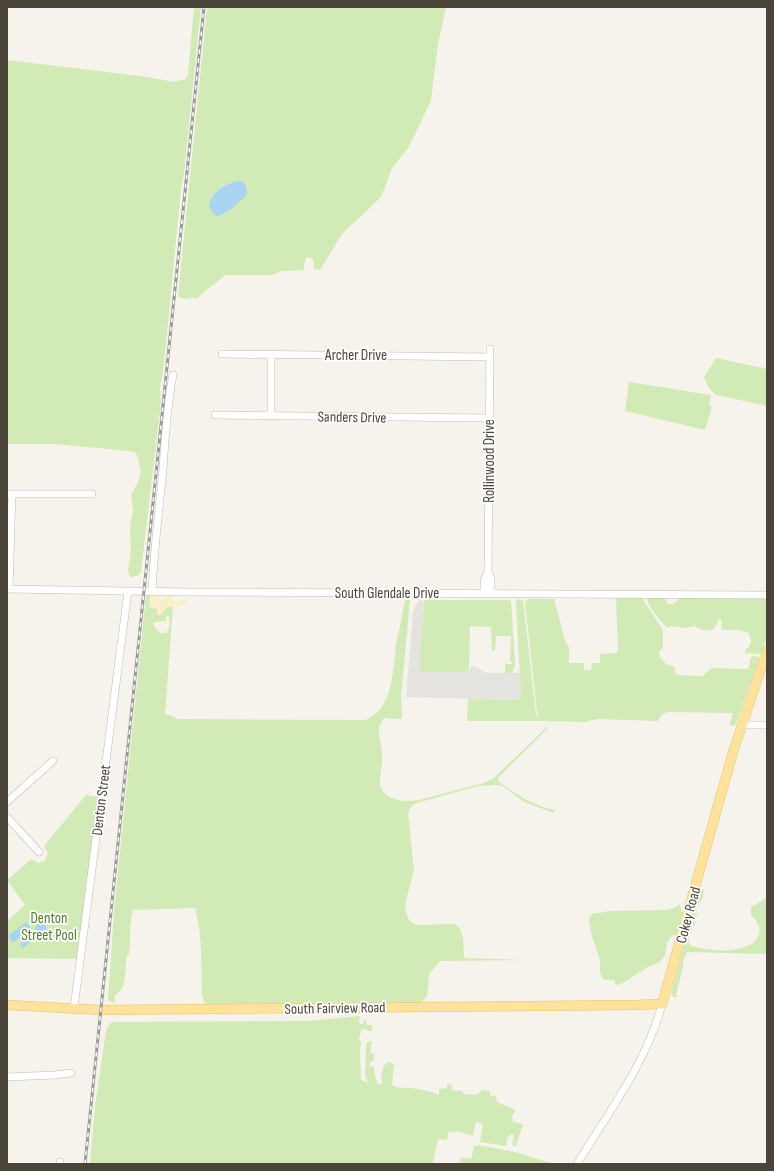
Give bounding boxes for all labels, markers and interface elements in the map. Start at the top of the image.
street label: Archer Drive [324,346,387,365]
street label: Sanders Drive [317,407,387,428]
street label: Rollinwood Drive [480,419,499,503]
street label: South Glendale Drive [335,584,439,603]
street label: Denton Street [88,763,115,836]
street label: Cokey Road [672,885,705,946]
park label: Denton Street Pool [21,909,77,945]
street label: South Fairview Road [284,998,386,1019]

